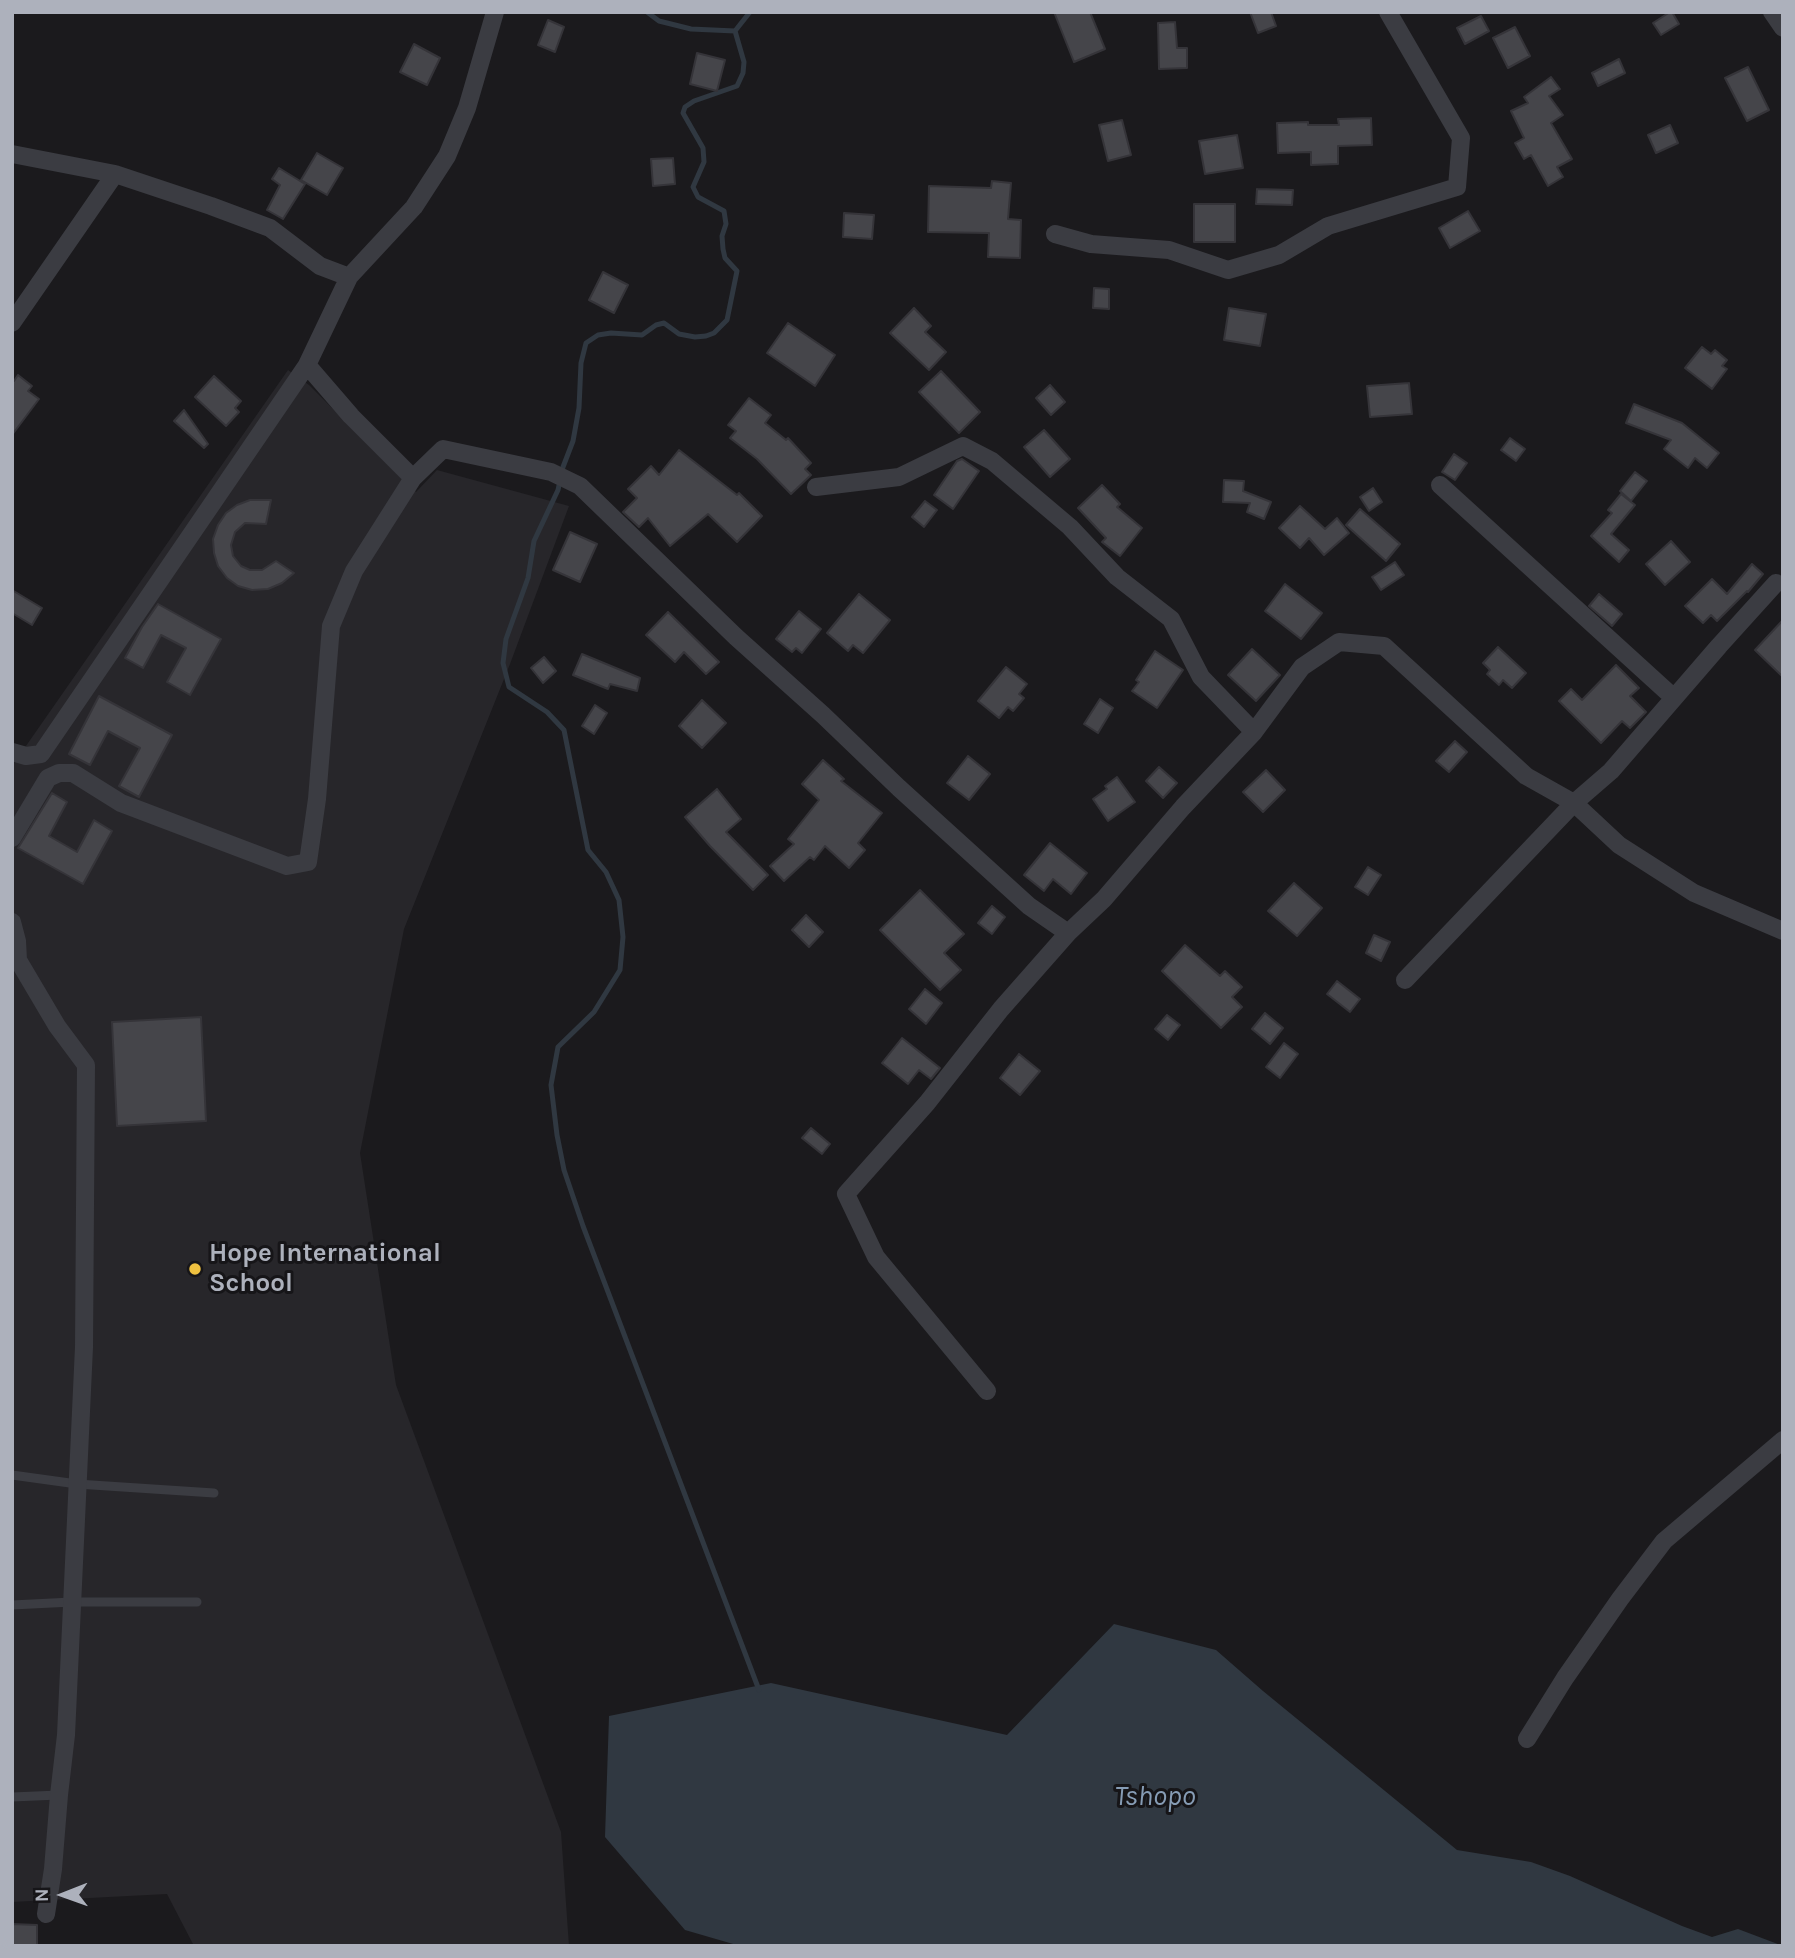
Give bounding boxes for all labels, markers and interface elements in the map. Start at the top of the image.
place label: Hope International School [209,1238,441,1300]
marker: Hope International School [187,1261,203,1277]
water label: Tshopo [1114,1780,1196,1814]
north arrow [28,1860,98,1930]
text: N [31,1888,53,1902]

